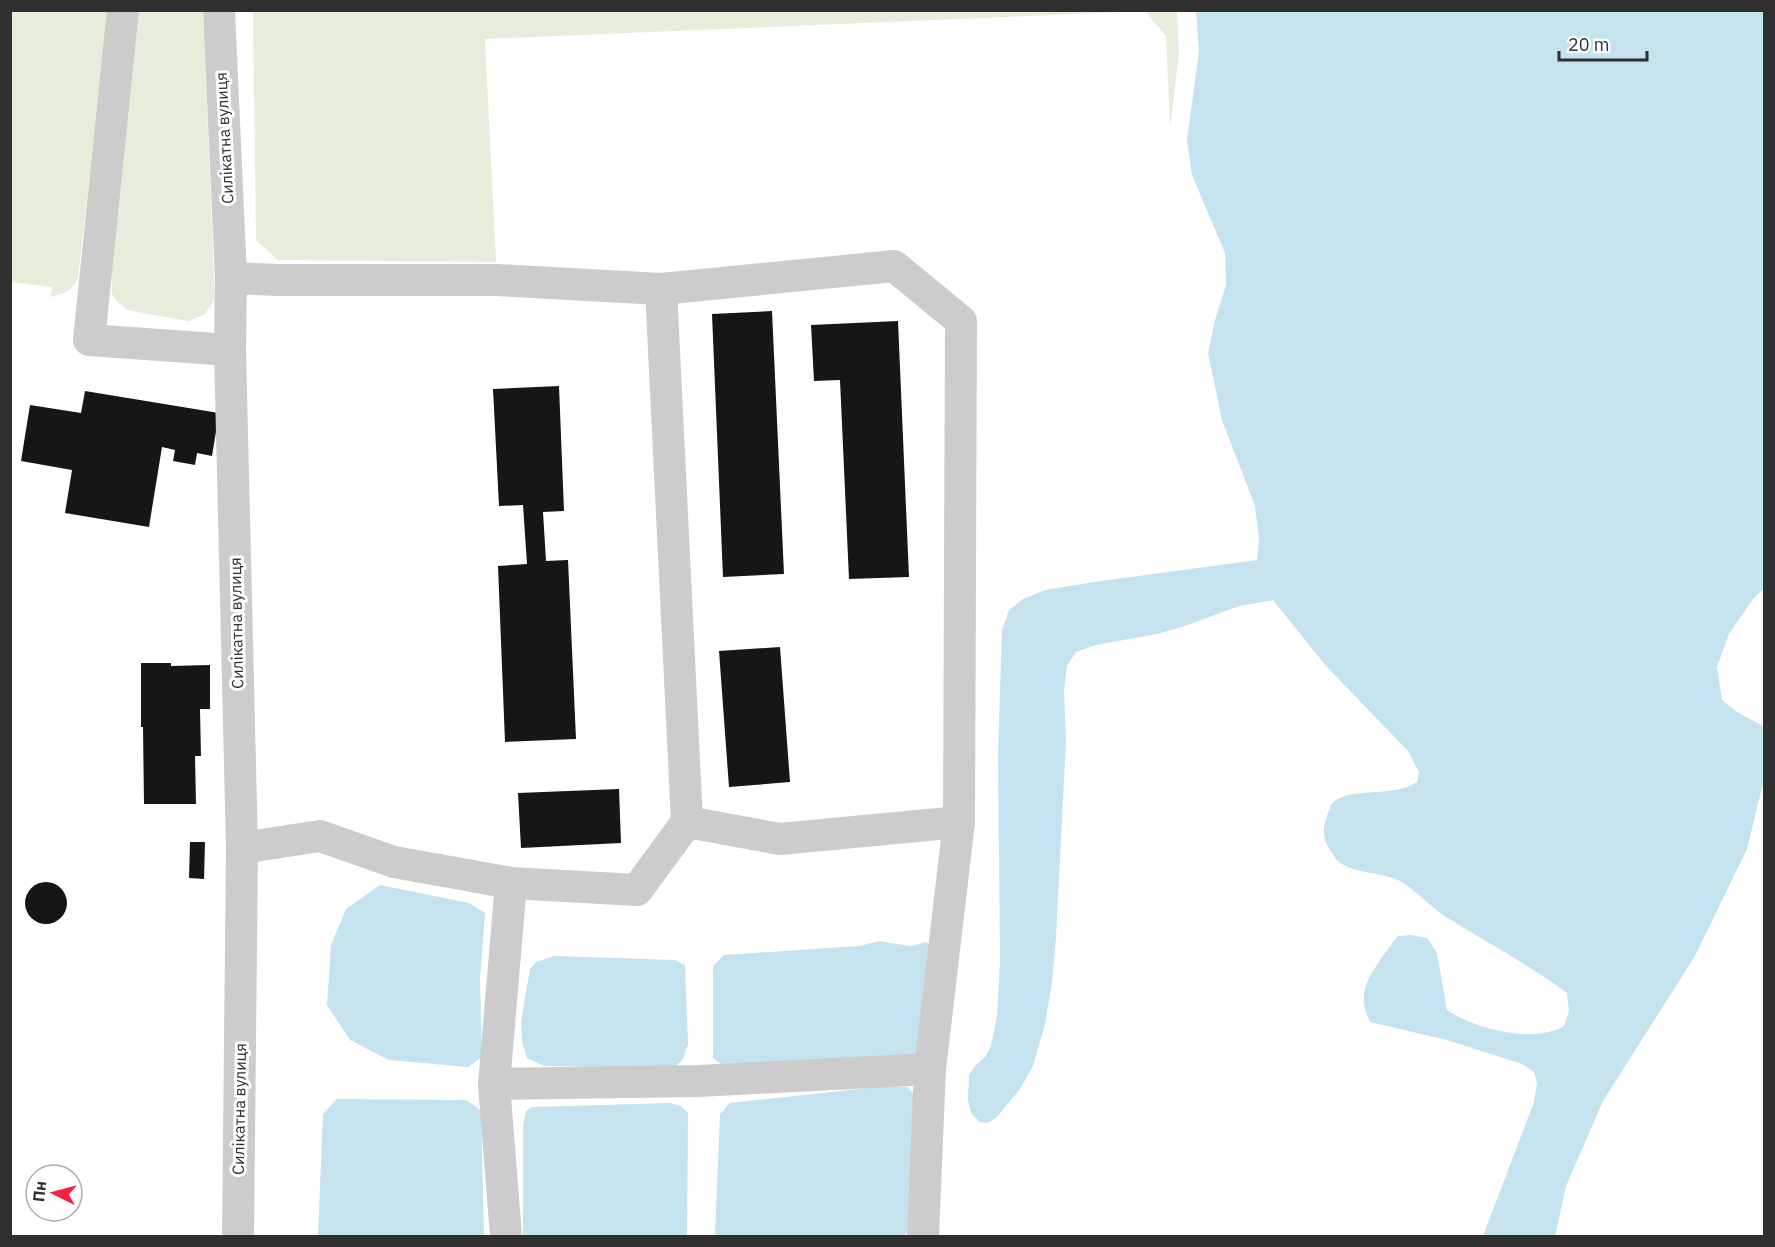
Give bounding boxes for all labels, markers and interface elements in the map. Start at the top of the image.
scale bar [1559,24,1648,62]
text: 20 m [1568,33,1610,56]
street label: Силікатна вулиця [211,72,237,204]
street label: Силікатна вулиця [225,557,247,689]
street label: Силікатна вулиця [228,1043,250,1175]
north arrow [24,1163,84,1223]
text: Пн [28,1180,50,1203]

